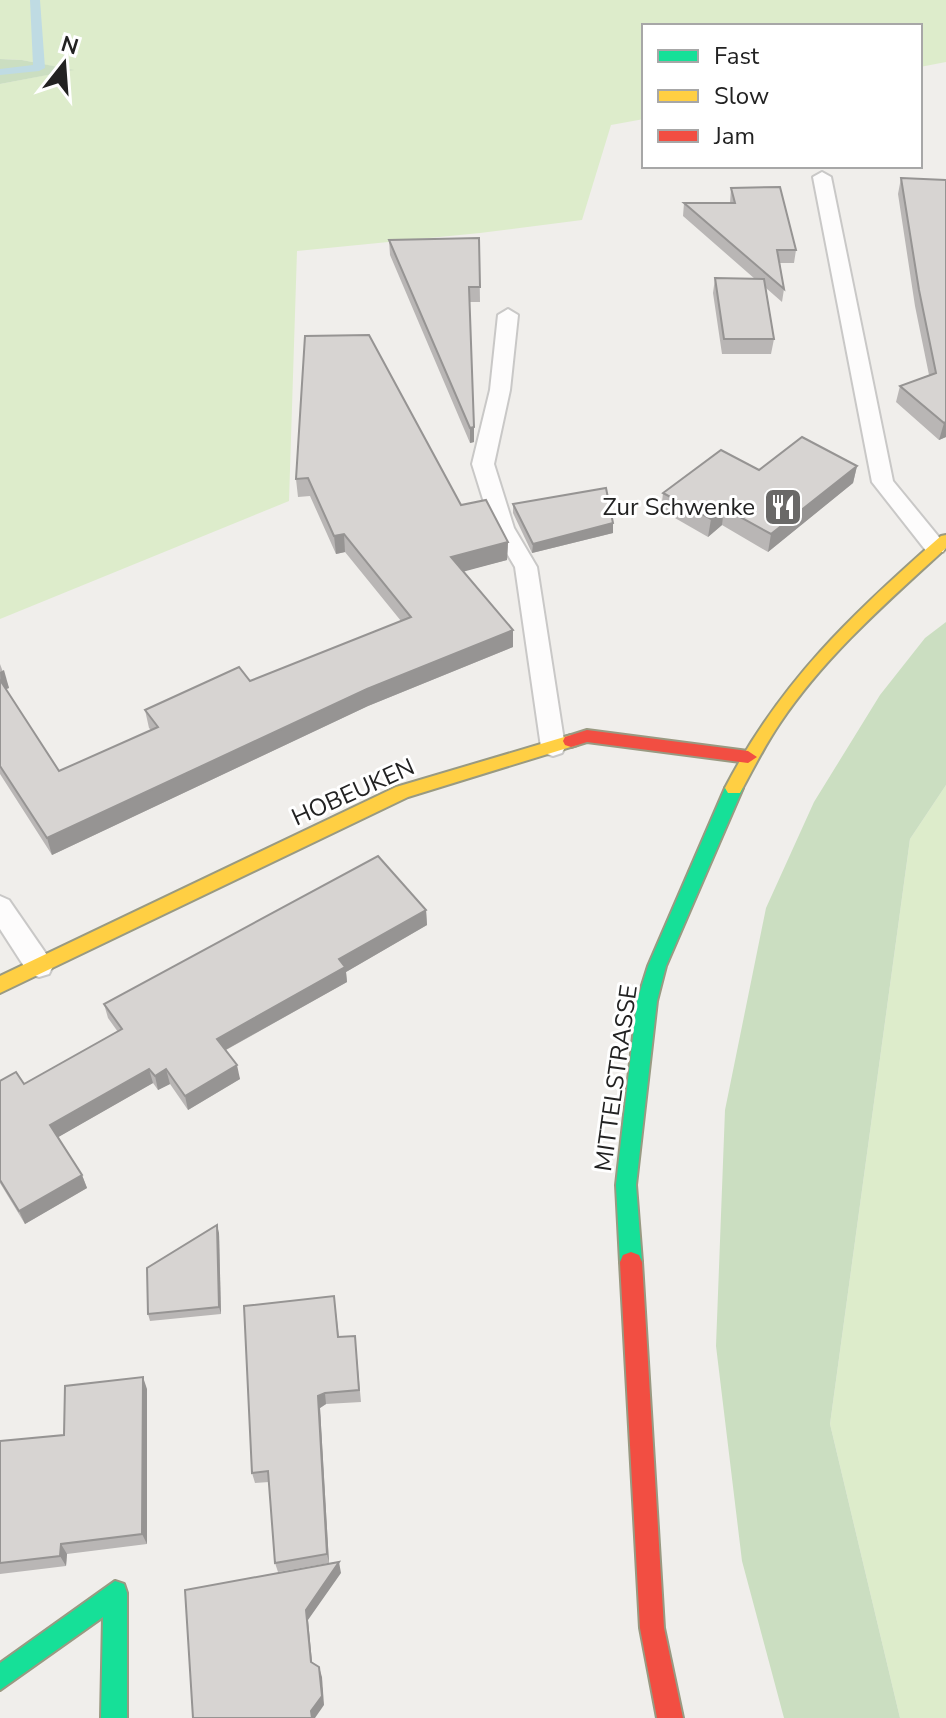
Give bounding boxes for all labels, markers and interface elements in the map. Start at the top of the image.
north arrow [24,24,104,104]
legend [642,24,922,168]
text: N [57,29,82,63]
text: Fast [714,40,760,72]
text: Slow [714,80,769,112]
text: Jam [713,120,755,152]
restaurant icon: Zur Schwenke [762,486,804,528]
place label: Zur Schwenke [603,491,755,523]
street label: HOBEUKEN [287,751,419,833]
street label: MITTELSTRASSE [587,983,645,1173]

